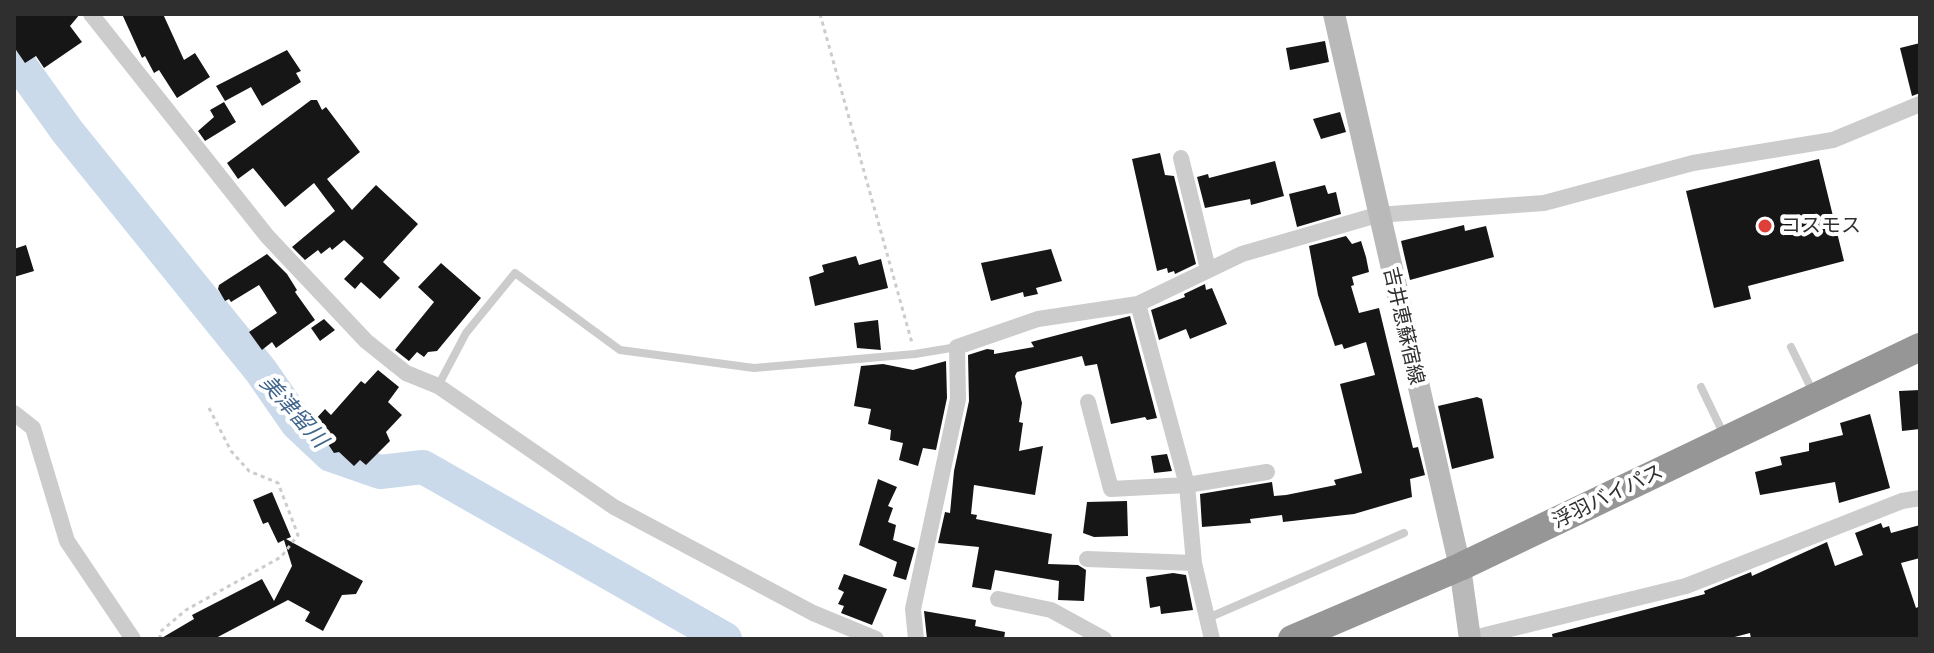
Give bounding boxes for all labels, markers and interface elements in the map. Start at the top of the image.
place label: コスモス [1781,214,1861,238]
marker: コスモス [1756,217,1774,235]
street label: 吉井恵蘇宿線 [1378,265,1428,387]
water label: 美津留川 [254,370,332,454]
street label: 浮羽バイパス [1549,460,1667,534]

